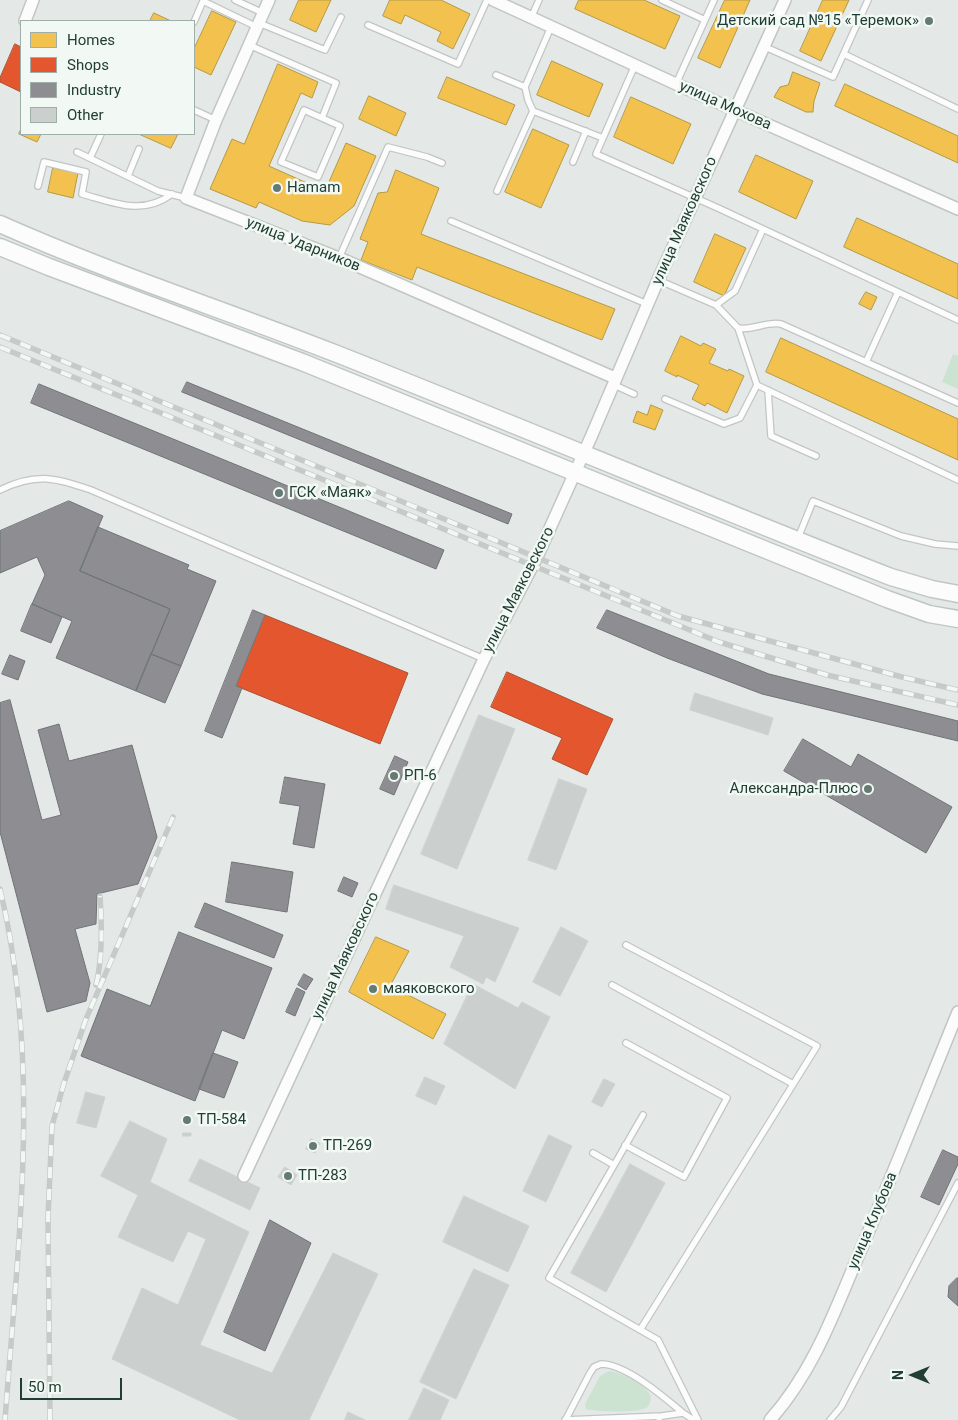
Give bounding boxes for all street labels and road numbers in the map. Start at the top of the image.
street label: улица Мохова [676,78,774,134]
street label: улица Маяковского [649,154,721,288]
street label: улица Ударников [243,214,363,276]
street label: улица Маяковского [480,524,558,656]
street label: улица Маяковского [309,889,383,1023]
street label: улица Клубова [844,1170,902,1272]

